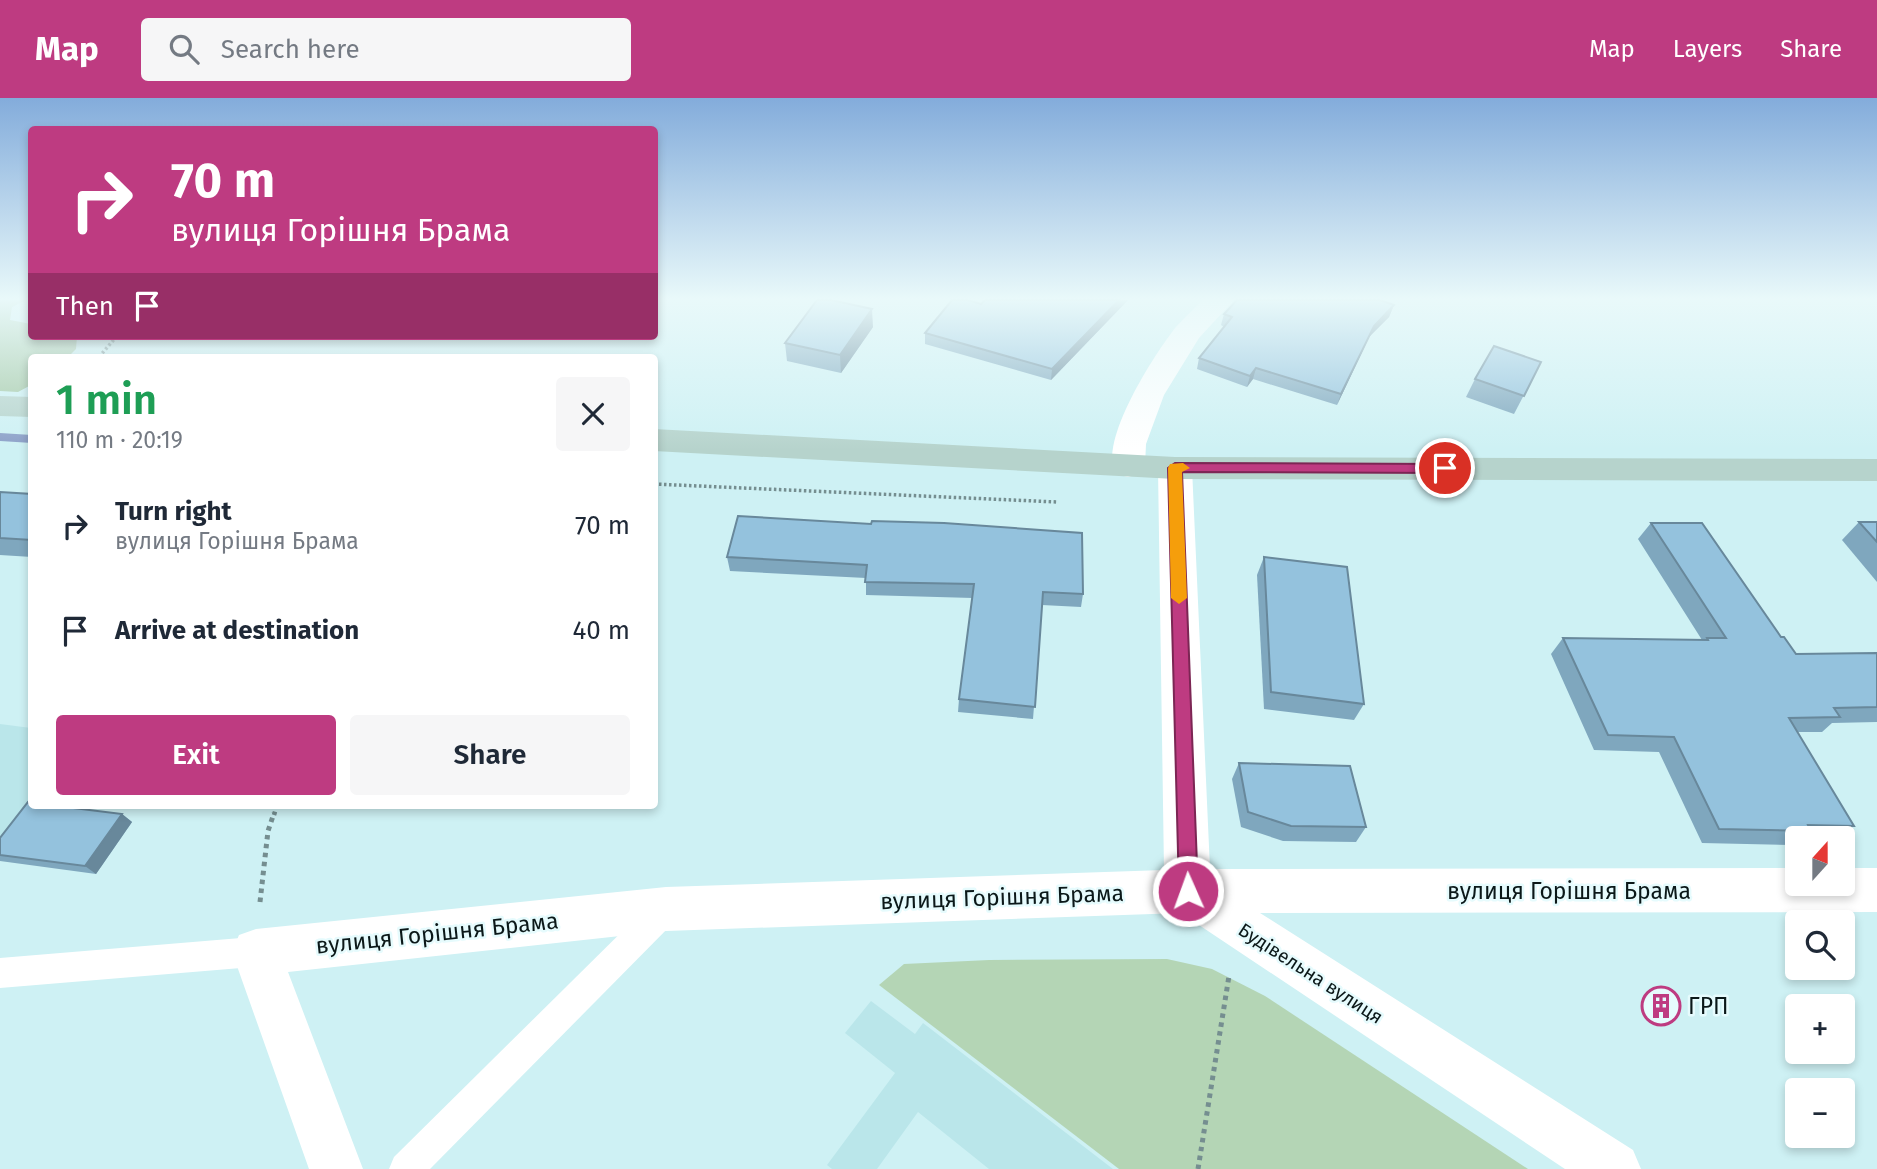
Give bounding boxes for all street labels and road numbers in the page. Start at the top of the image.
street label: вулиця Горішня Брама [1447,877,1691,905]
street label: вулиця Горішня Брама [880,879,1124,915]
street label: вулиця Горішня Брама [314,906,560,960]
street label: Будівельна вулиця [1234,918,1387,1029]

